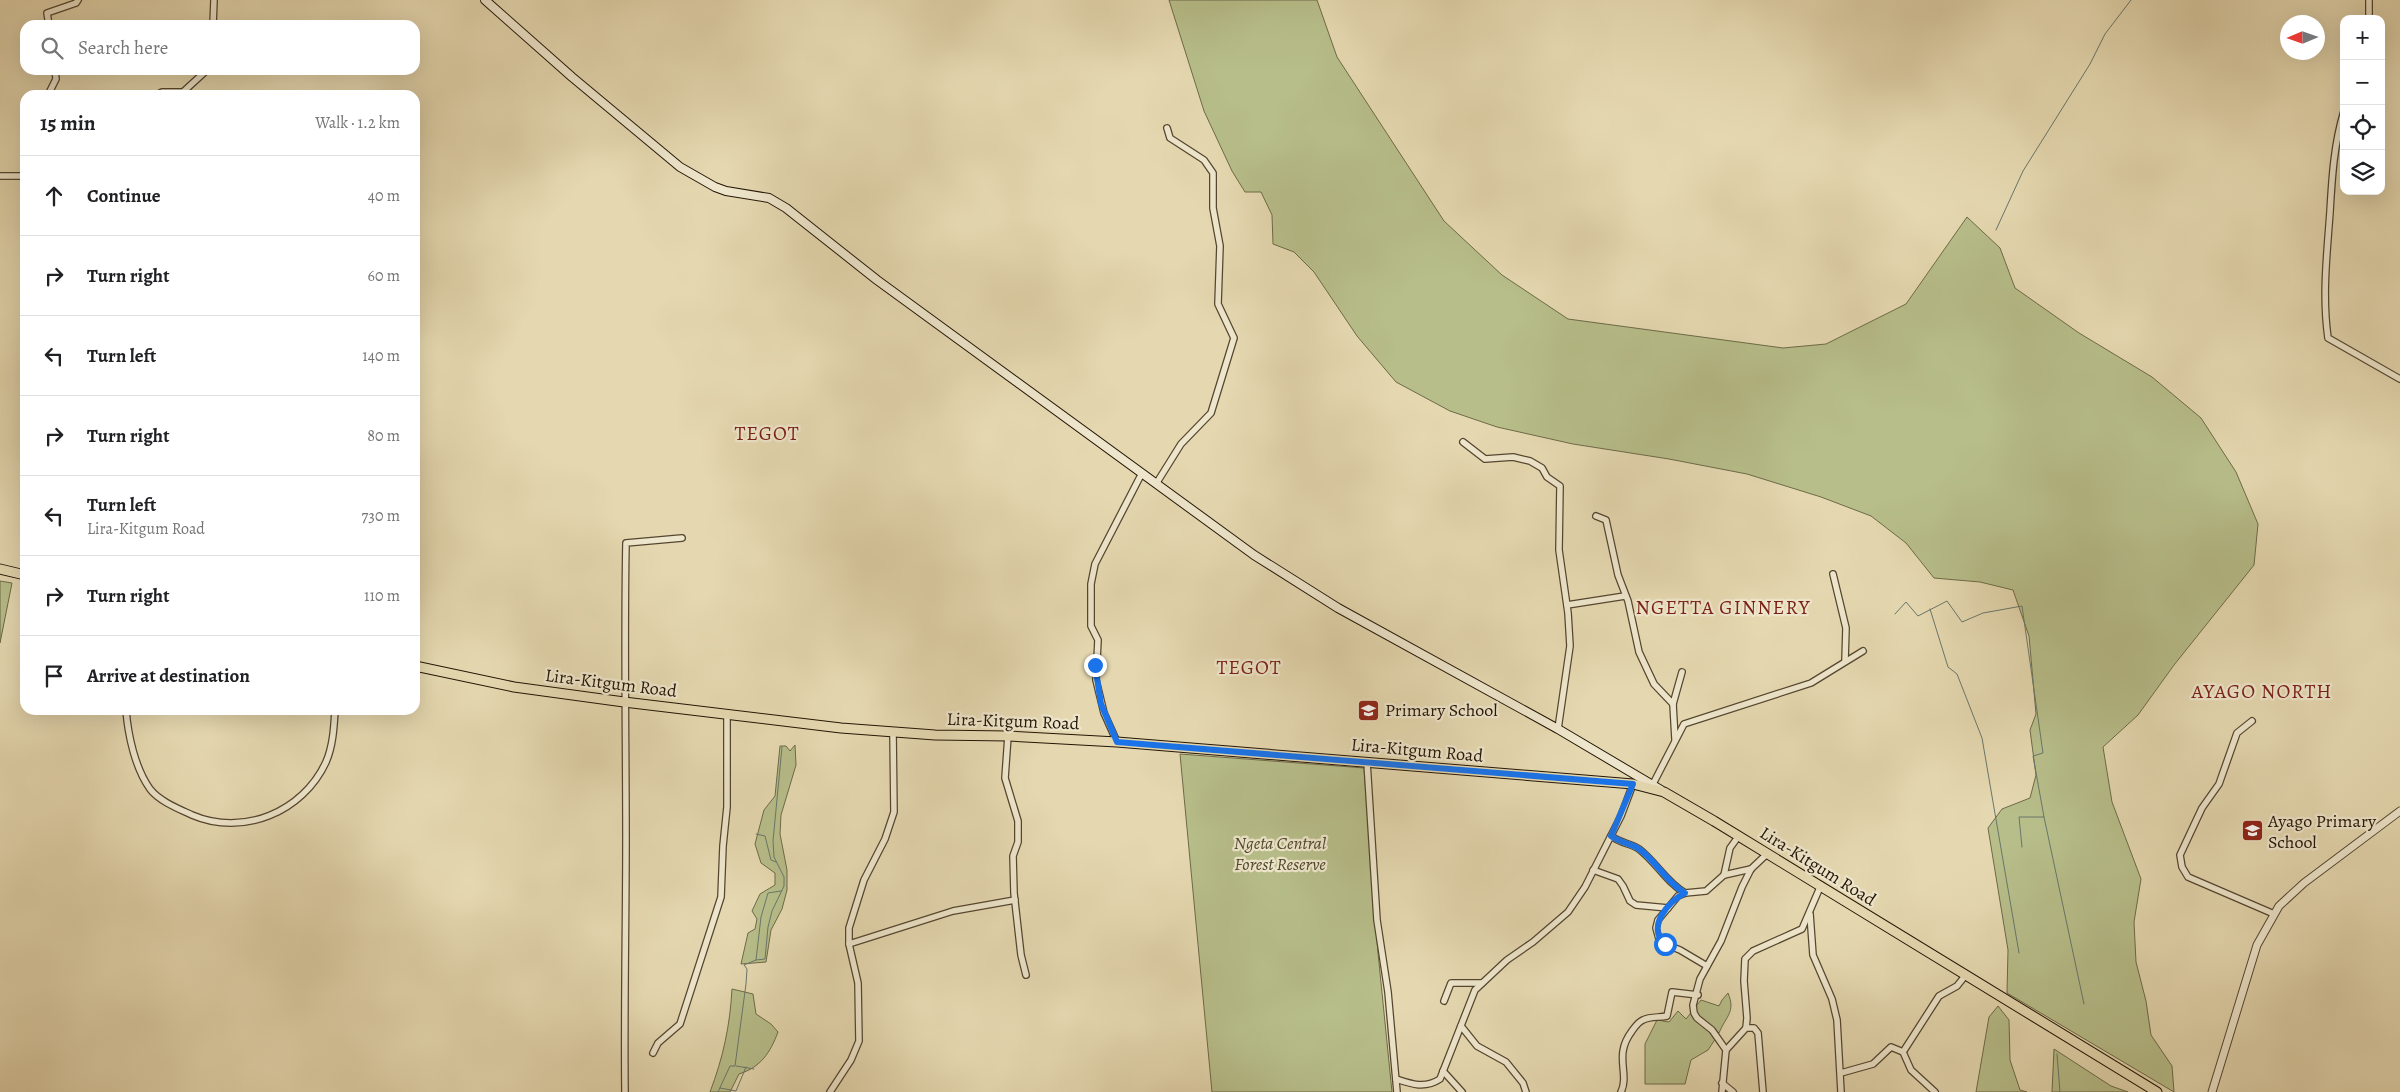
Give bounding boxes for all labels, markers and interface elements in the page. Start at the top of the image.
north arrow [2280,15,2325,60]
map controls [2340,15,2385,195]
button: + [2340,15,2385,60]
search box [20,20,420,75]
icon: search [38,34,66,62]
text: Search here [78,35,168,61]
button: − [2340,60,2385,105]
button: locate [2340,105,2385,150]
text: 15 min [40,109,96,137]
text: Walk · 1.2 km [315,112,400,134]
button: layers [2340,150,2385,195]
icon: ahead [40,182,68,210]
text: Continue [87,183,161,209]
text: 40 m [368,185,400,207]
icon: right [40,262,68,290]
text: Turn right [87,263,169,289]
text: 60 m [368,265,400,287]
icon: left [40,342,68,370]
text: Turn left [87,343,156,369]
text: 140 m [362,345,400,367]
district label: TEGOT [734,420,800,447]
icon: right [40,422,68,450]
text: Turn right [87,423,169,449]
text: 80 m [367,425,400,447]
text: Turn left [87,492,156,518]
icon: left [40,502,68,530]
text: 730 m [362,505,400,527]
text: Lira-Kitgum Road [87,518,205,540]
icon: right [40,582,68,610]
text: Turn right [87,583,169,609]
text: 110 m [364,585,400,607]
district label: NGETTA GINNERY [1636,594,1811,621]
route end [1084,654,1107,677]
district label: TEGOT [1216,654,1282,681]
icon: arrive [40,662,68,690]
text: Arrive at destination [87,663,250,689]
street label: Lira-Kitgum Road [544,663,679,703]
district label: AYAGO NORTH [2191,678,2332,705]
school or university icon: Primary School [1357,698,1381,722]
place label: Primary School [1385,698,1498,722]
street label: Lira-Kitgum Road [946,707,1080,735]
street label: Lira-Kitgum Road [1350,732,1484,768]
place label: Ayago Primary School [2267,809,2377,854]
school or university icon: Ayago Primary School [2240,819,2264,843]
street label: Lira-Kitgum Road [1755,821,1881,912]
park label: Ngeta Central Forest Reserve [1234,831,1327,876]
route start [1654,933,1677,956]

